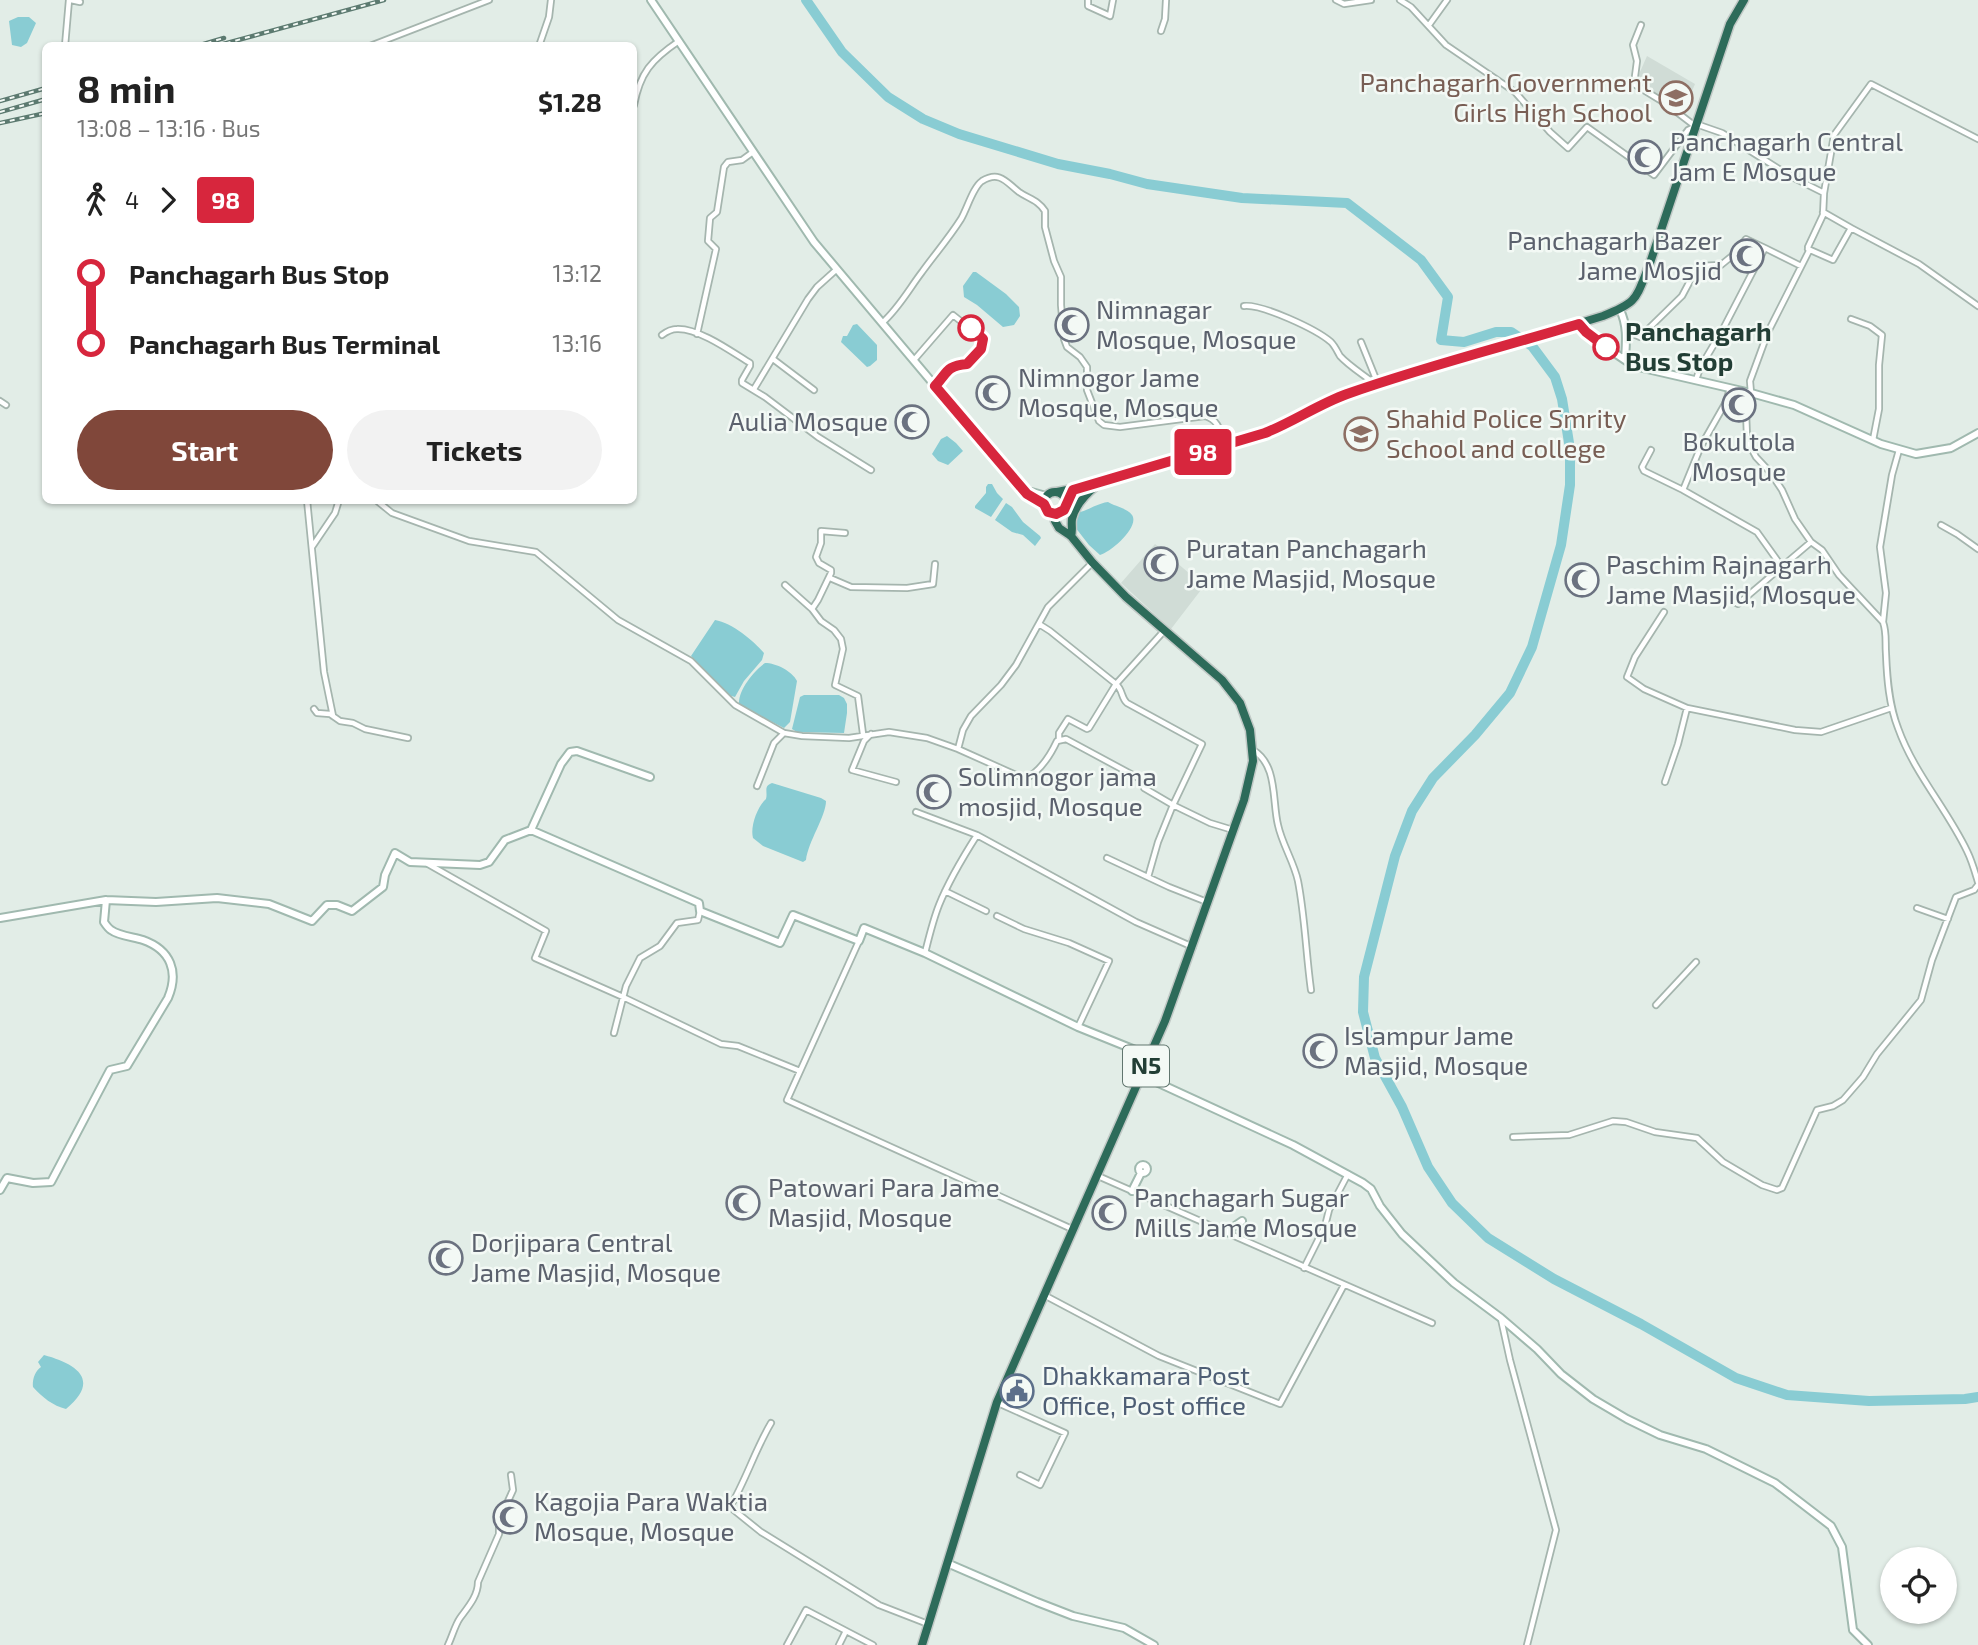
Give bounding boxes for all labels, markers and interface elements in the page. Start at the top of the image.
text: 8 min [77,65,176,111]
place label: Panchagarh Government Girls High School [1359,66,1652,127]
school or university icon: Panchagarh Government Girls High School [1657,79,1695,117]
text: $1.28 [538,86,602,117]
text: 13:08 – 13:16 · Bus [77,114,261,142]
place label: Panchagarh Central Jam E Mosque [1670,125,1903,186]
mosque icon: Panchagarh Central Jam E Mosque [1626,138,1664,176]
icon: walk [77,181,115,219]
icon: forward [149,181,187,219]
text: 98 [211,185,240,214]
text: 4 [125,186,139,214]
place label: Panchagarh Bazer Jame Mosjid [1507,224,1722,285]
mosque icon: Panchagarh Bazer Jame Mosjid [1728,237,1766,275]
text: Panchagarh Bus Stop [129,258,389,289]
text: 13:12 [553,259,602,287]
place label: Nimnagar Mosque, Mosque [1096,293,1297,354]
mosque icon: Nimnagar Mosque, Mosque [1053,306,1091,344]
unlabelled marker [958,315,984,341]
place label: Panchagarh Bus Stop [1625,315,1772,376]
text: Panchagarh Bus Terminal [129,328,440,359]
text: 13:16 [552,329,602,357]
marker: Panchagarh Bus Stop [1593,334,1619,360]
place label: Nimnogor Jame Mosque, Mosque [1018,361,1219,422]
mosque icon: Nimnogor Jame Mosque, Mosque [974,374,1012,412]
mosque icon: Bokultola Mosque [1720,386,1758,424]
place label: Shahid Police Smrity School and college [1386,402,1627,463]
mosque icon: Aulia Mosque [893,403,931,441]
place label: Aulia Mosque [728,405,888,436]
button: Start [77,410,333,490]
button: Tickets [347,410,602,490]
school or university icon: Shahid Police Smrity School and college [1342,415,1380,453]
place label: Bokultola Mosque [1682,425,1796,486]
line badge: 98 [1172,429,1234,475]
text: 98 [1188,437,1218,466]
place label: Puratan Panchagarh Jame Masjid, Mosque [1186,532,1436,593]
mosque icon: Puratan Panchagarh Jame Masjid, Mosque [1142,545,1180,583]
place label: Paschim Rajnagarh Jame Masjid, Mosque [1606,548,1856,609]
mosque icon: Paschim Rajnagarh Jame Masjid, Mosque [1563,561,1601,599]
place label: Solimnogor jama mosjid, Mosque [958,760,1157,821]
mosque icon: Solimnogor jama mosjid, Mosque [915,773,953,811]
place label: Islampur Jame Masjid, Mosque [1344,1019,1528,1080]
mosque icon: Islampur Jame Masjid, Mosque [1301,1032,1339,1070]
road number: N5 [1123,1046,1169,1086]
place label: Patowari Para Jame Masjid, Mosque [768,1171,1000,1232]
place label: Panchagarh Sugar Mills Jame Mosque [1134,1181,1357,1242]
mosque icon: Patowari Para Jame Masjid, Mosque [724,1184,762,1222]
mosque icon: Panchagarh Sugar Mills Jame Mosque [1090,1194,1128,1232]
place label: Dorjipara Central Jame Masjid, Mosque [471,1226,721,1287]
mosque icon: Dorjipara Central Jame Masjid, Mosque [427,1239,465,1277]
place label: Dhakkamara Post Office, Post office [1042,1359,1250,1420]
public building icon: Dhakkamara Post Office, Post office [998,1372,1036,1410]
place label: Kagojia Para Waktia Mosque, Mosque [534,1485,768,1546]
mosque icon: Kagojia Para Waktia Mosque, Mosque [491,1498,529,1536]
map controls [1880,1547,1957,1624]
button: locate [1880,1547,1957,1624]

